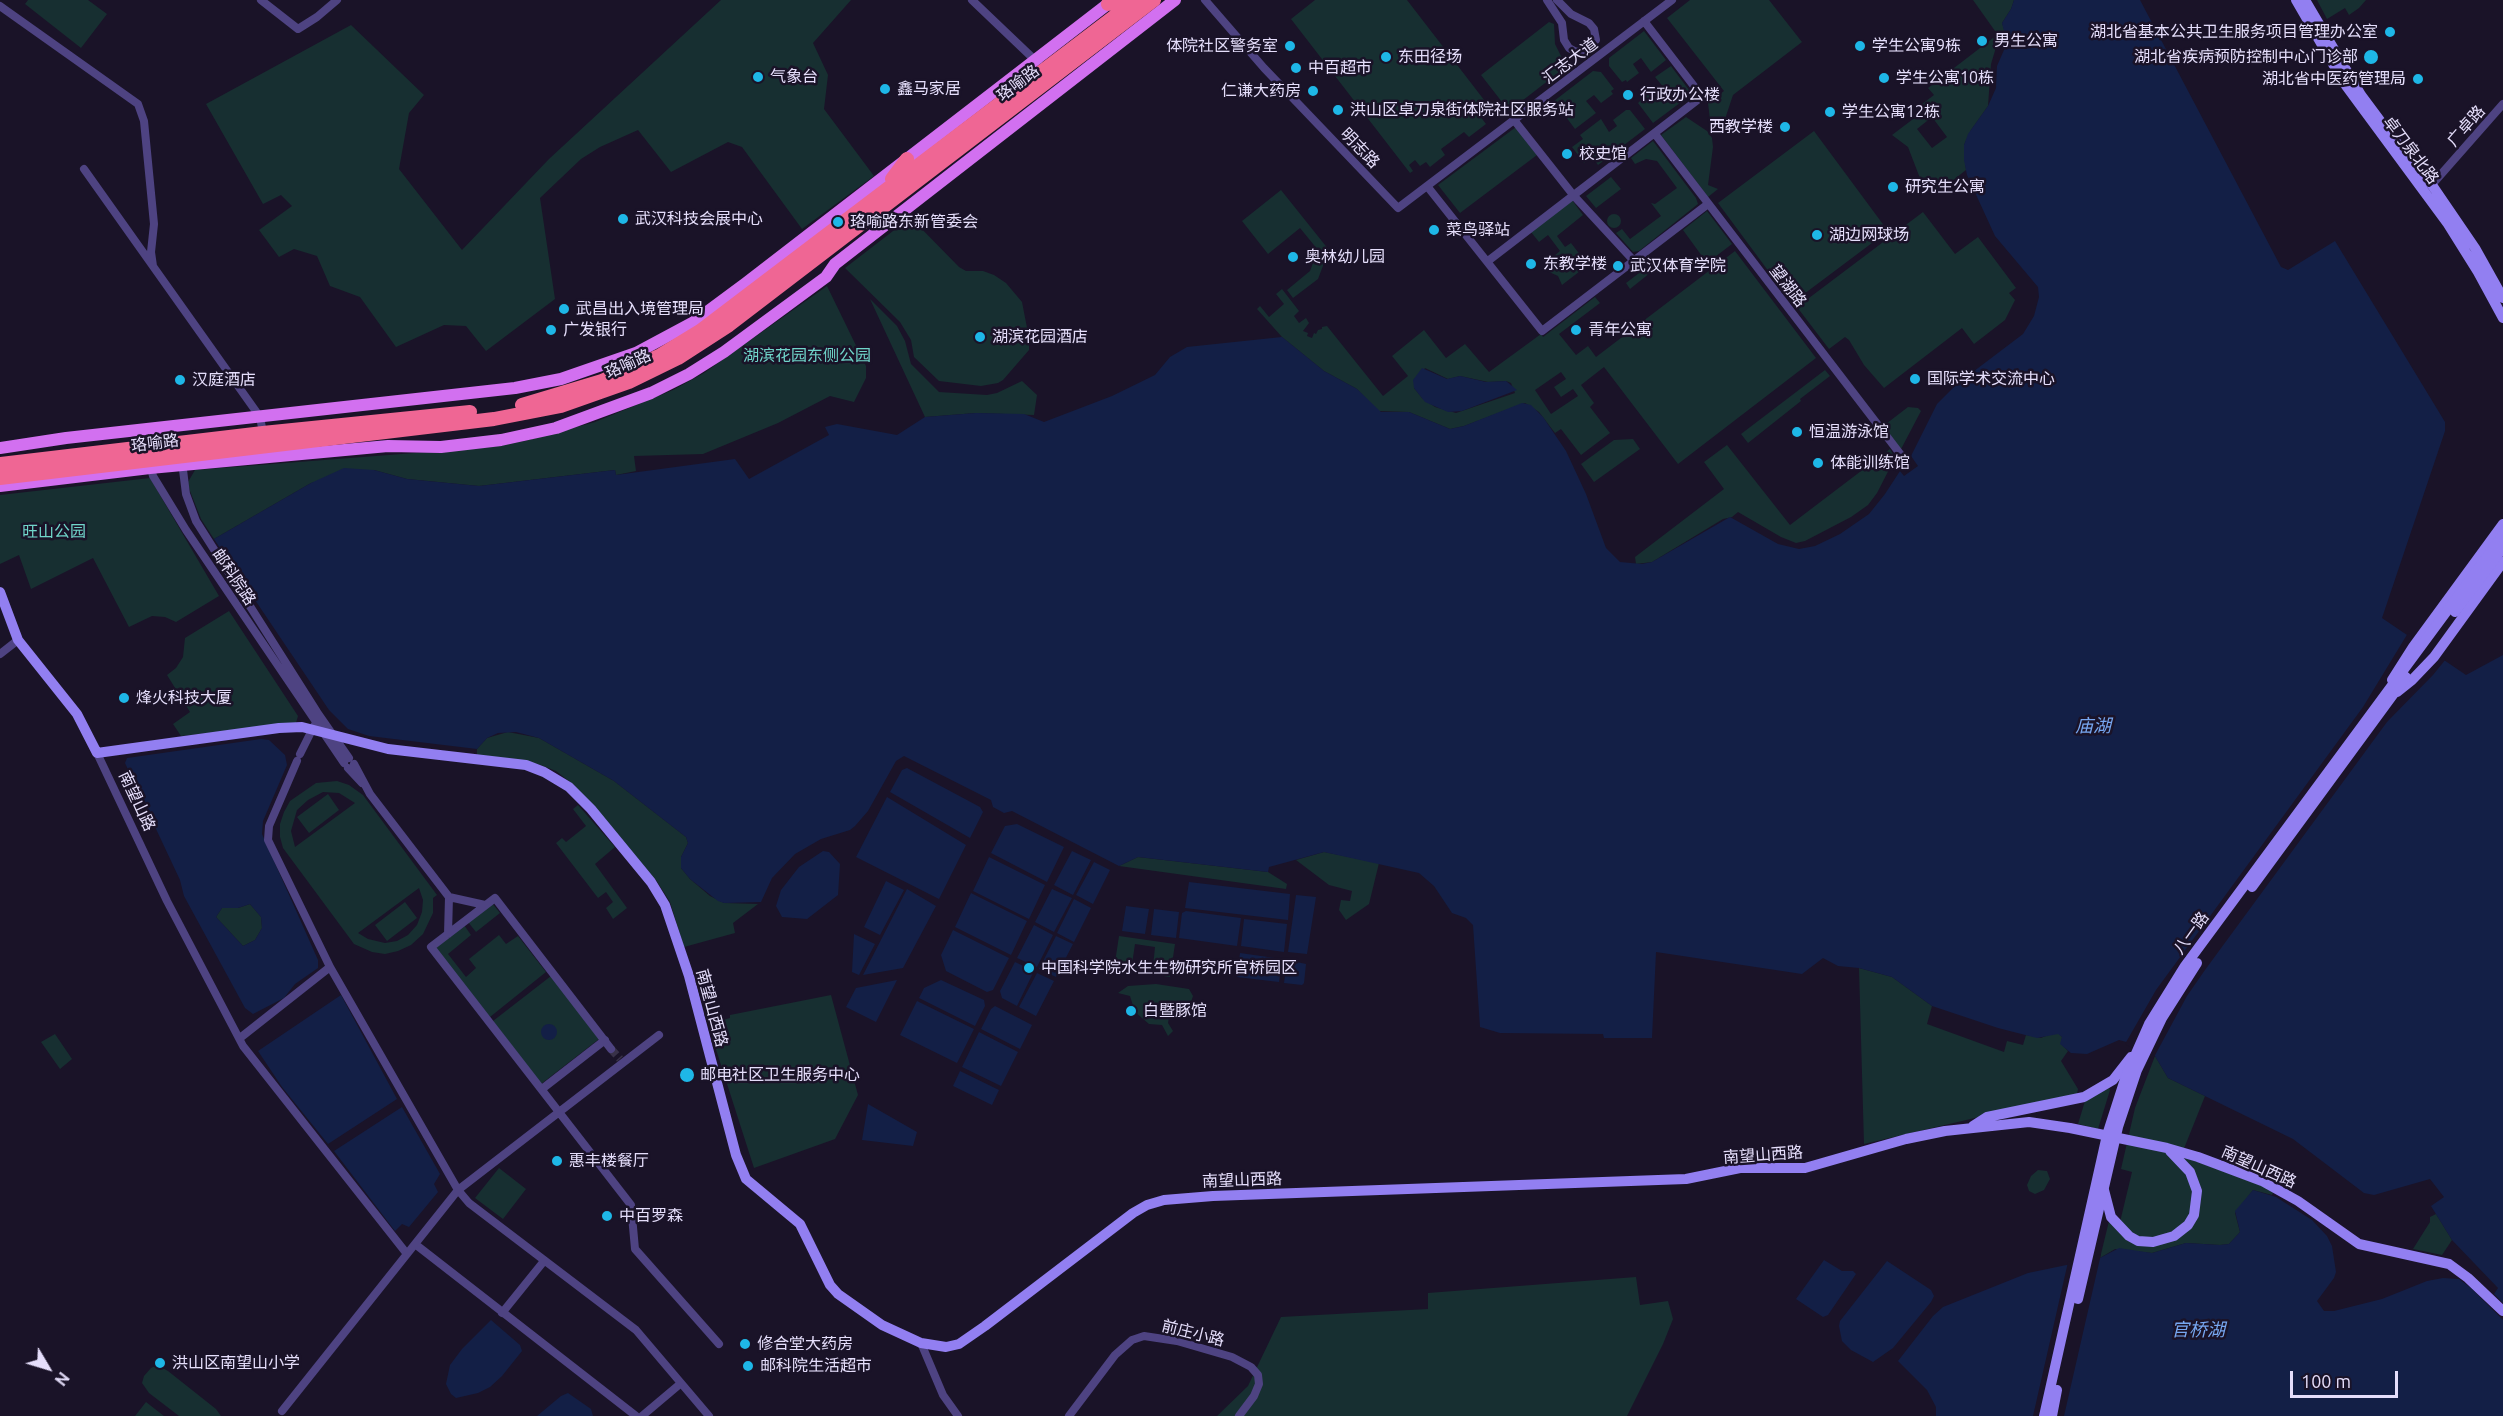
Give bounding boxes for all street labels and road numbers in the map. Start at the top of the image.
street label: 汇志大道 [1539,34,1601,88]
street label: 珞喻路 [993,61,1043,105]
street label: 广卓路 [2443,102,2489,150]
street label: 卓刀泉北路 [2379,112,2443,188]
street label: 明志路 [1336,124,1384,172]
street label: 望湖路 [1766,261,1810,311]
street label: 珞喻路 [602,345,654,383]
street label: 珞喻路 [130,431,180,455]
street label: 邮科院路 [208,545,260,609]
street label: 南望山路 [115,768,159,834]
street label: 八一路 [2169,908,2213,958]
street label: 南望山西路 [692,967,732,1049]
street label: 南望山西路 [2219,1142,2299,1192]
street label: 南望山西路 [1722,1143,1804,1167]
street label: 南望山西路 [1202,1169,1282,1191]
street label: 前庄小路 [1160,1316,1226,1350]

